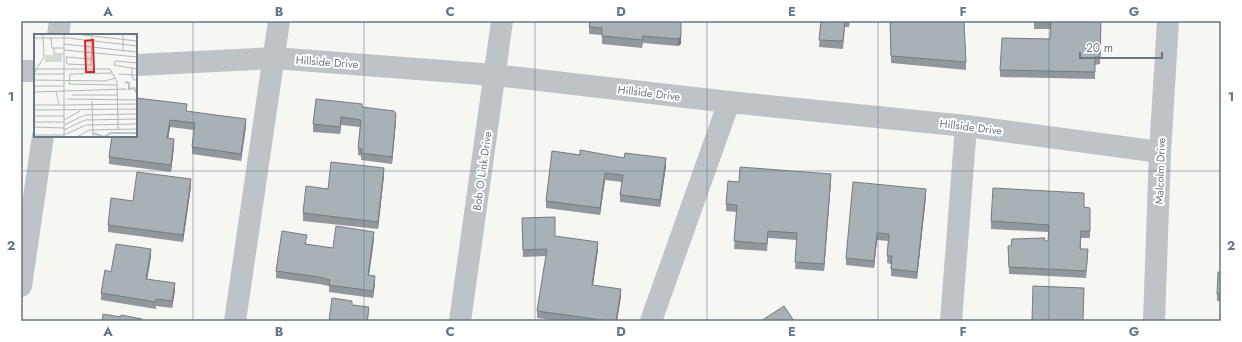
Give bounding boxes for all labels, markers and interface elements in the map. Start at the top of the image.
text: A [102,2,113,21]
text: B [275,2,284,21]
text: C [445,2,455,21]
text: D [616,2,626,21]
text: E [788,2,796,21]
text: F [959,2,967,21]
text: G [1129,2,1140,21]
inset map [34,34,137,137]
scale bar [1080,34,1162,60]
text: 20 m [1086,39,1113,57]
street label: Hillside Drive [295,52,359,72]
street label: Hillside Drive [617,81,681,105]
text: 1 [8,87,14,106]
text: 1 [1228,87,1234,106]
street label: Hillside Drive [939,115,1003,139]
street label: Bob O Link Drive [469,130,496,212]
street label: Malcolm Drive [1151,137,1169,205]
text: 2 [7,236,15,255]
text: 2 [1227,236,1235,255]
text: A [102,322,113,341]
text: B [275,322,284,341]
text: C [445,322,455,341]
text: D [616,322,626,341]
text: E [788,322,796,341]
text: F [959,322,967,341]
text: G [1129,322,1140,341]

